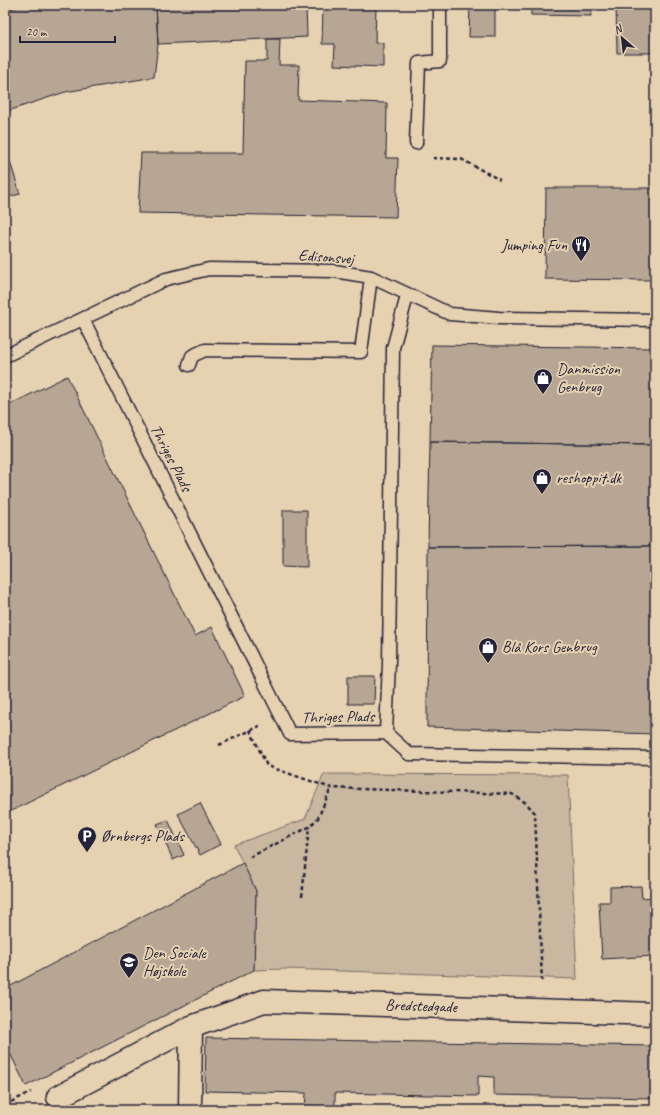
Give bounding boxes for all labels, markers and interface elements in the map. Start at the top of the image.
scale bar [20,18,115,44]
north arrow [602,18,642,58]
text: N [611,20,626,37]
text: 20 m [26,24,48,40]
restaurant icon: Jumping Fun [570,234,592,262]
place label: Jumping Fun [501,235,568,255]
street label: Edisonsvej [298,245,356,269]
place label: Danmission Genbrug [557,359,621,397]
shop icon: Danmission Genbrug [532,367,554,395]
street label: Thriges Plads [146,421,197,496]
shop icon: reshoppit.dk [531,467,553,495]
place label: reshoppit.dk [556,468,622,488]
shop icon: Blå Kors Genbrug [477,636,499,664]
place label: Blå Kors Genbrug [502,637,598,657]
street label: Thriges Plads [302,706,376,728]
parking icon: Ørnbergs Plads [76,825,98,853]
place label: Ørnbergs Plads [101,826,185,846]
place label: Den Sociale Højskole [143,943,207,981]
school or university icon: Den Sociale Højskole [118,951,140,979]
street label: Bredstedgade [385,995,459,1017]

